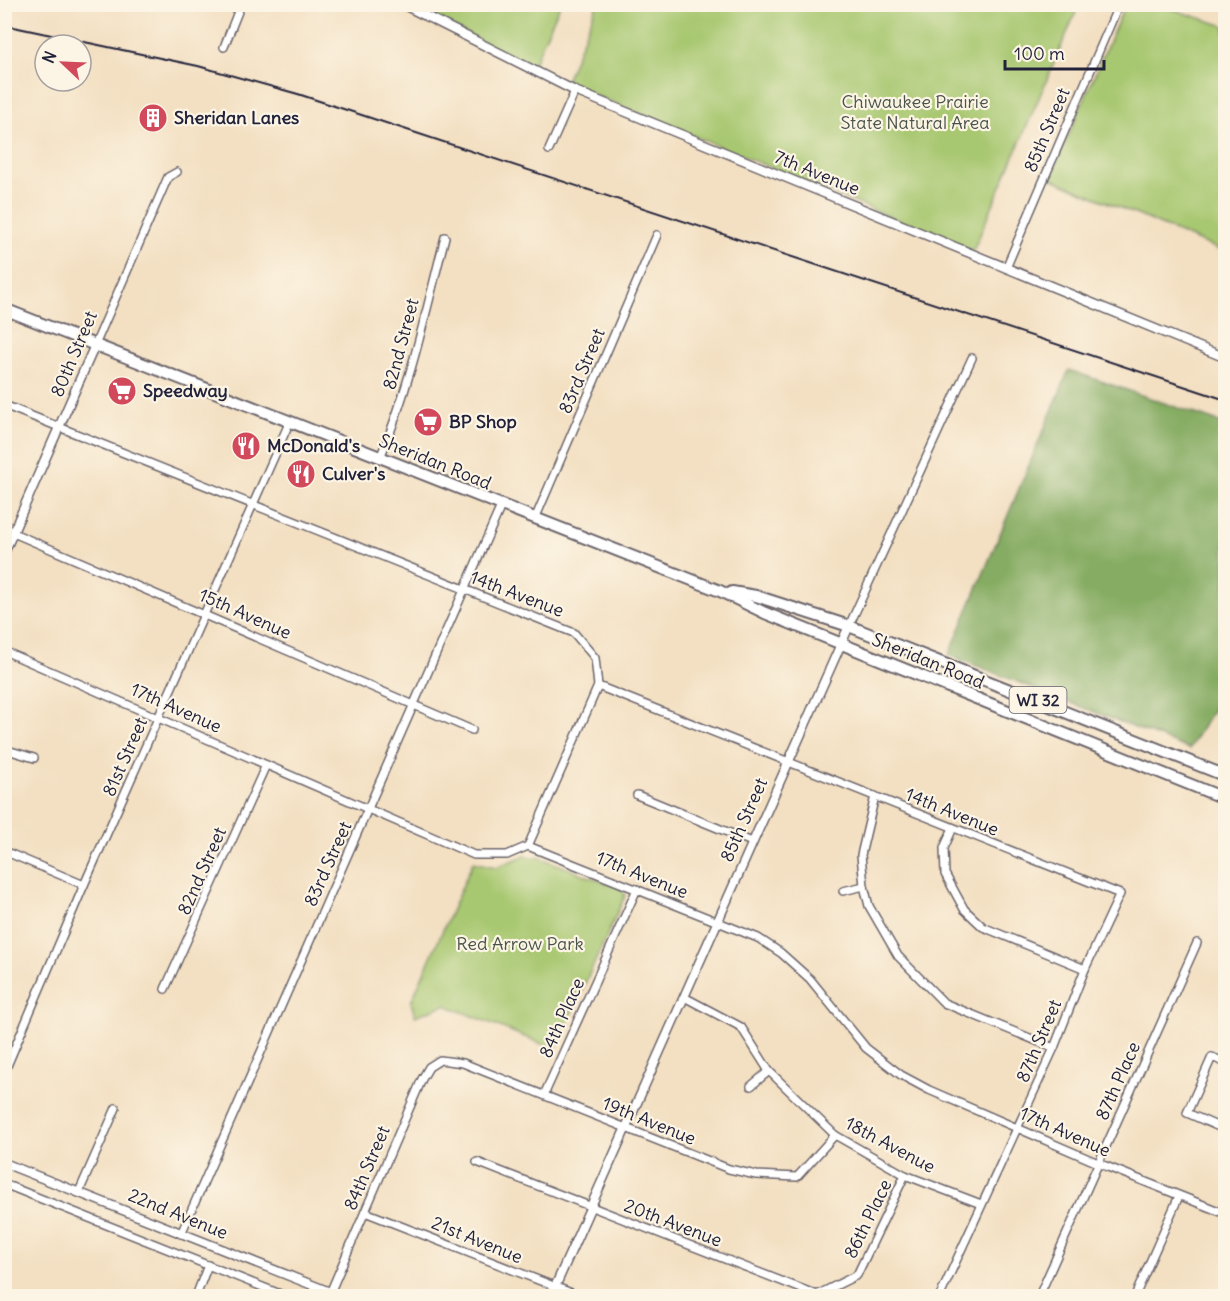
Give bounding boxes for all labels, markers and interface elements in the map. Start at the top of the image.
north arrow [33,33,93,93]
scale bar [1005,33,1104,71]
text: 100 m [1014,42,1065,65]
text: N [38,48,61,66]
street label: 85th Street [1018,84,1075,175]
park label: Chiwaukee Prairie State Natural Area [840,90,990,134]
building icon: Sheridan Lanes [137,102,169,134]
place label: Sheridan Lanes [174,106,299,129]
street label: 7th Avenue [771,145,863,200]
street label: 82nd Street [377,296,424,392]
street label: 80th Street [45,307,102,400]
street label: 83rd Street [553,325,610,417]
supermarket icon: Speedway [106,375,138,407]
place label: Speedway [143,379,228,402]
supermarket icon: BP Shop [412,406,444,438]
place label: BP Shop [449,410,517,433]
street label: Sheridan Road [376,429,495,495]
restaurant icon: McDonald's [230,430,262,462]
place label: McDonald's [267,434,360,457]
restaurant icon: Culver's [285,458,317,490]
place label: Culver's [322,462,386,485]
street label: 14th Avenue [467,565,567,622]
street label: 15th Avenue [195,583,295,644]
street label: Sheridan Road [869,628,988,694]
street label: 17th Avenue [127,677,225,738]
road number: WI 32 [1010,687,1066,713]
street label: 81st Street [97,714,152,800]
street label: 85th Street [715,774,772,865]
street label: 14th Avenue [902,782,1002,841]
street label: 83rd Street [299,818,356,910]
street label: 82nd Street [172,823,231,918]
street label: 17th Avenue [593,846,691,903]
park label: Red Arrow Park [456,932,584,955]
street label: 84th Place [534,974,589,1061]
street label: 87th Street [1011,996,1066,1086]
street label: 87th Place [1090,1038,1145,1124]
street label: 19th Avenue [599,1091,699,1150]
street label: 17th Avenue [1016,1101,1114,1162]
street label: 18th Avenue [841,1111,939,1178]
street label: 84th Street [338,1122,395,1214]
street label: 86th Place [839,1176,897,1262]
street label: 22nd Avenue [125,1183,231,1244]
street label: 20th Avenue [621,1193,725,1252]
street label: 21st Avenue [428,1211,526,1268]

